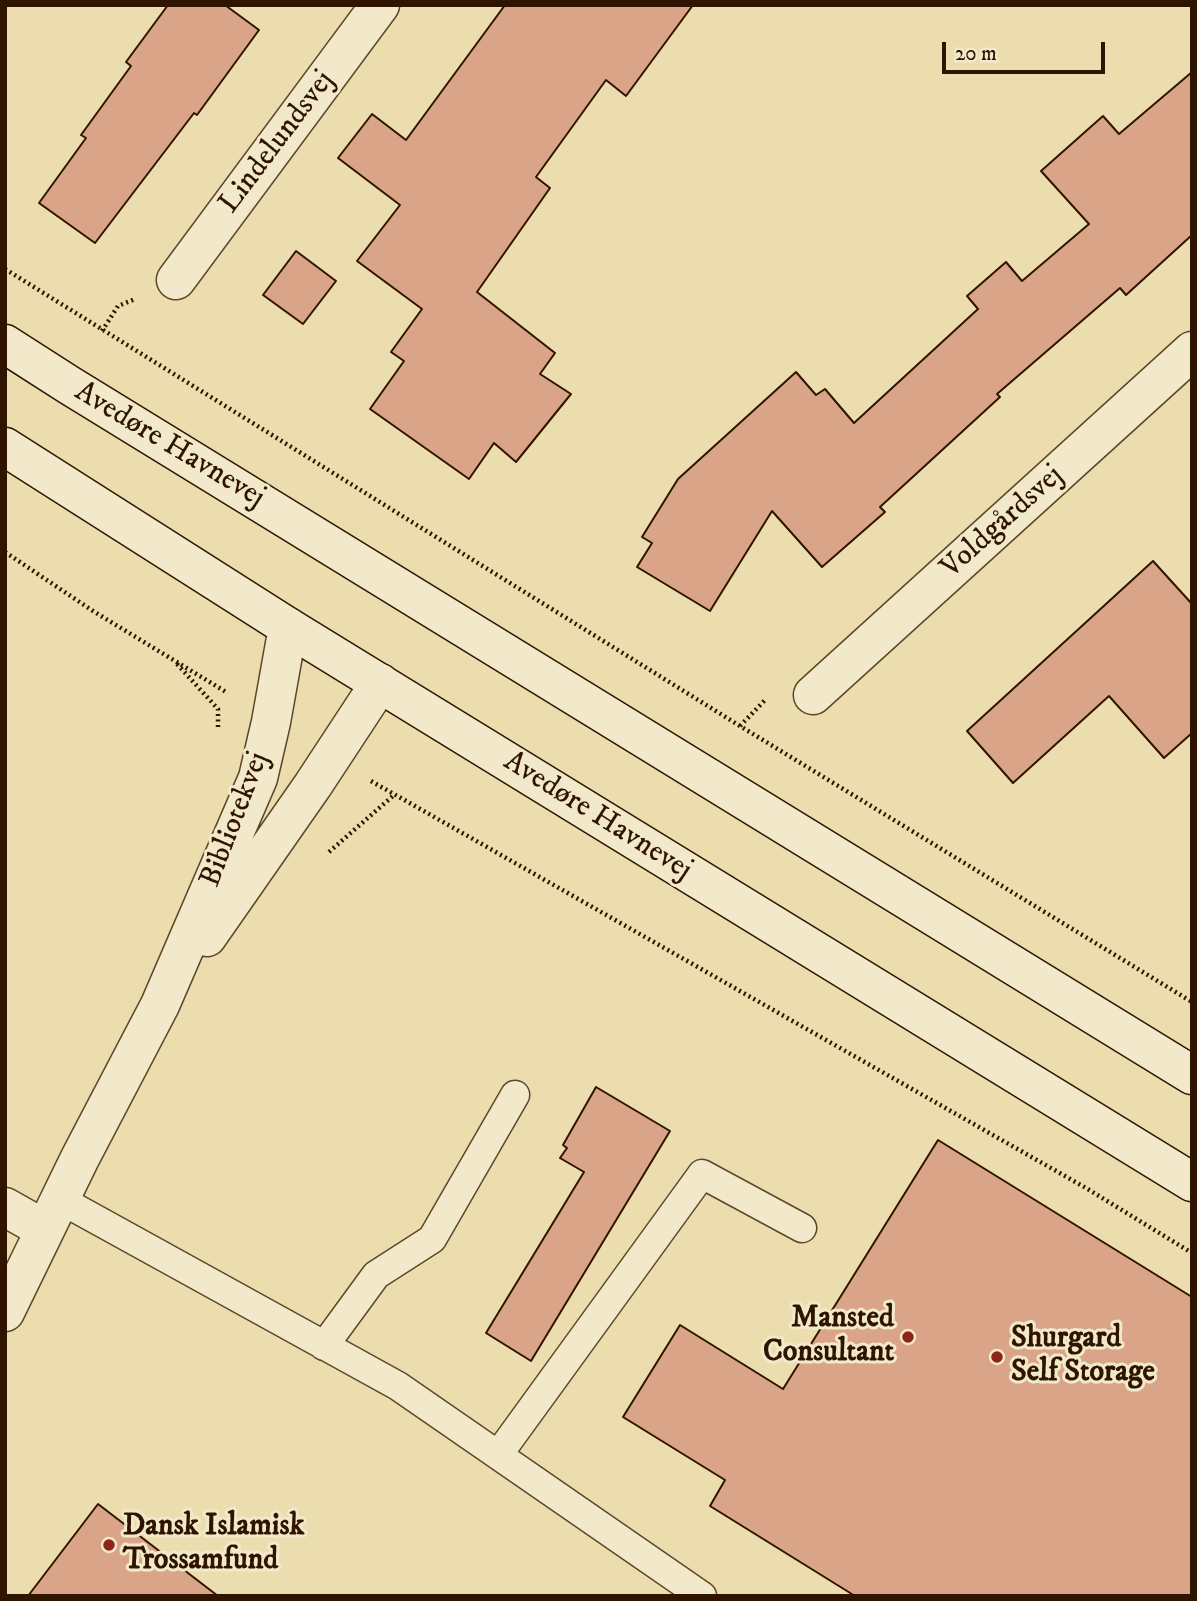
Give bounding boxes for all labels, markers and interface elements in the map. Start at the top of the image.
scale bar [945,28,1108,72]
text: 20 m [955,41,997,67]
street label: Lindelundsvej [213,65,343,221]
street label: Avedøre Havnevej [67,375,271,517]
street label: Voldgårdsvej [934,459,1072,587]
street label: Avedøre Havnevej [496,745,698,889]
street label: Bibliotekvej [194,748,278,892]
place label: Mansted Consultant [763,1302,894,1372]
place label: Shurgard Self Storage [1011,1322,1155,1392]
marker: Mansted Consultant [900,1329,916,1345]
marker: Shurgard Self Storage [989,1349,1005,1365]
place label: Dansk Islamisk Trossamfund [123,1510,304,1580]
marker: Dansk Islamisk Trossamfund [101,1537,117,1553]

